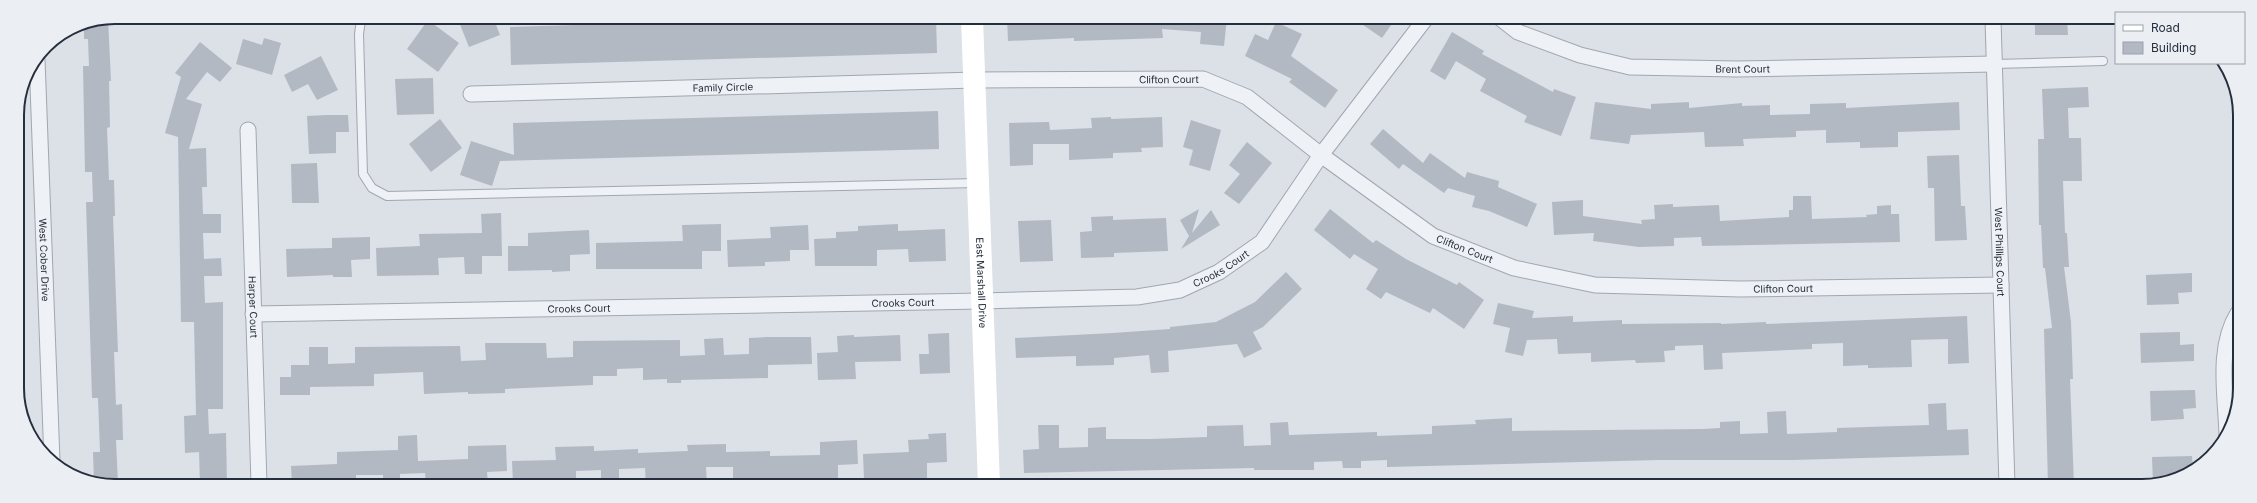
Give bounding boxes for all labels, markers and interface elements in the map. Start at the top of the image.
legend [2115,12,2245,64]
text: Road [2151,20,2180,35]
text: Building [2151,40,2196,55]
street label: Brent Court [1715,62,1771,75]
street label: Clifton Court [1139,73,1199,85]
street label: Family Circle [692,80,754,94]
street label: West Phillips Court [1993,207,2007,297]
street label: West Cober Drive [37,218,52,302]
street label: Clifton Court [1435,232,1495,265]
street label: East Marshall Drive [974,237,989,329]
street label: Crooks Court [1191,247,1252,289]
street label: Harper Court [247,276,260,339]
street label: Clifton Court [1753,282,1814,295]
street label: Crooks Court [871,296,935,309]
street label: Crooks Court [547,302,611,315]

